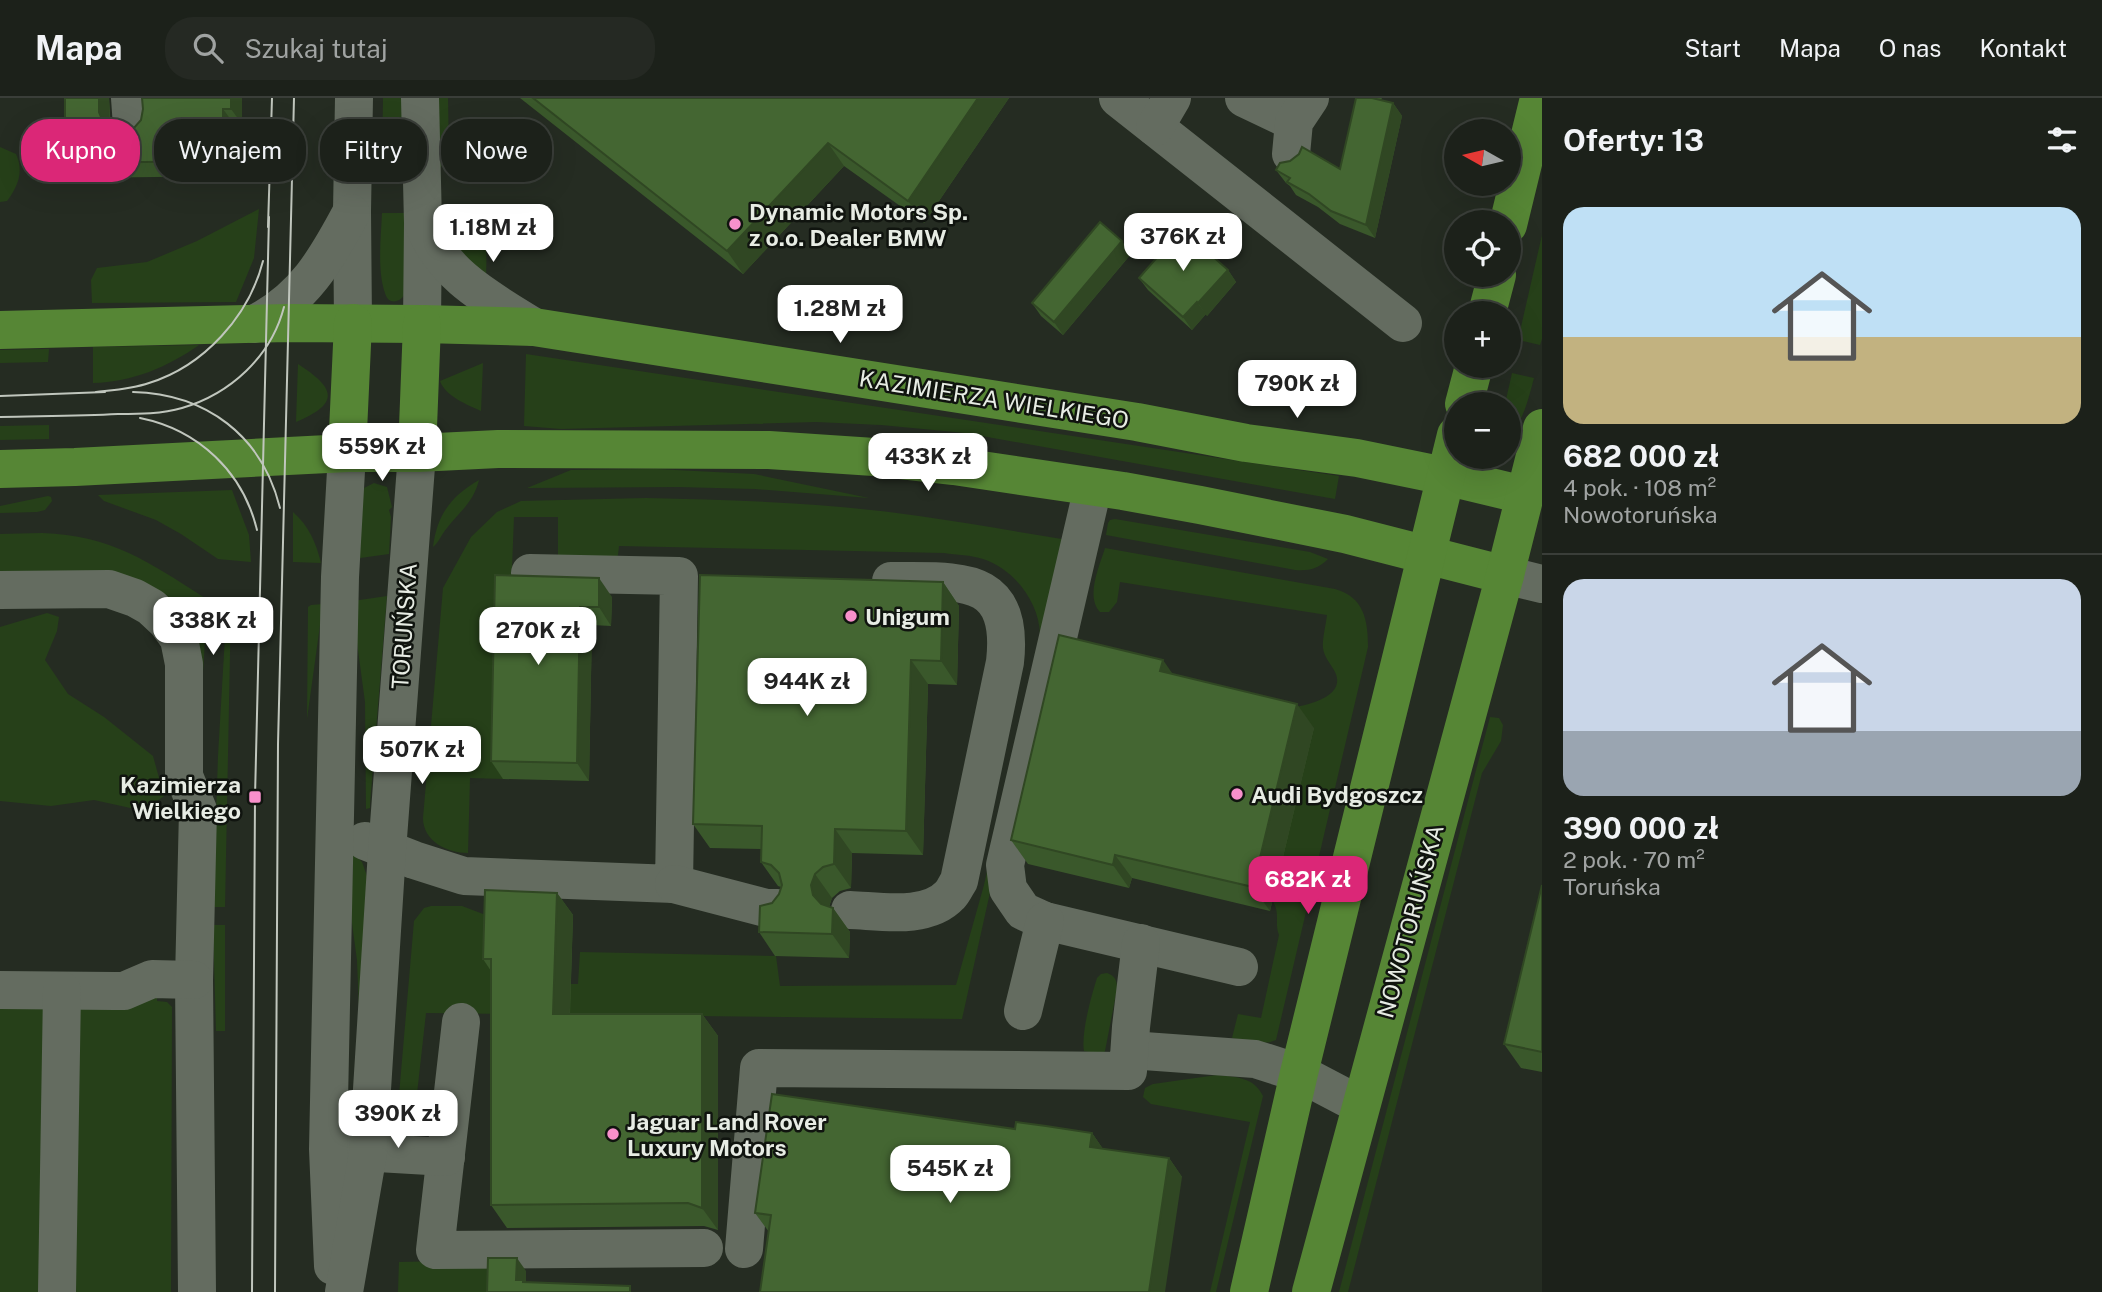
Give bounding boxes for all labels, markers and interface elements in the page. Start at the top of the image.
search box [165,17,655,80]
text: Mapa [35,29,123,67]
icon: search [189,29,227,67]
text: Szukaj tutaj [245,33,388,64]
text: Start [1684,34,1741,62]
text: Mapa [1779,34,1841,62]
text: O nas [1879,34,1941,62]
text: Kontakt [1979,34,2067,62]
chip: Kupno [21,119,140,182]
chip: Wynajem [154,119,306,182]
chip: Filtry [320,119,427,182]
chip: Nowe [441,119,552,182]
north arrow [1444,119,1521,196]
map controls [1444,119,1521,469]
icon: filters [2043,121,2081,159]
text: Oferty: 13 [1563,122,1704,158]
place label: Dynamic Motors Sp. z o.o. Dealer BMW [749,198,968,251]
pin: 1.18M zł [421,204,565,264]
button: locate [1444,210,1521,287]
text: 1.18M zł [449,213,537,240]
pin: 376K zł [1118,214,1248,273]
marker: Dynamic Motors Sp. z o.o. Dealer BMW [727,216,743,232]
text: 376K zł [1140,222,1226,249]
icon: home [1759,253,1885,379]
pin: 1.28M zł [768,286,912,345]
text: 1.28M zł [794,294,886,321]
button: + [1444,301,1521,378]
pin: 790K zł [1232,360,1362,420]
street label: KAZIMIERZA WIELKIEGO [857,364,1131,434]
text: 790K zł [1254,369,1340,396]
button: − [1444,392,1521,469]
pin: 559K zł [317,424,447,483]
text: 559K zł [338,432,426,459]
pin: 433K zł [863,434,993,493]
text: 682 000 zł [1563,438,1719,474]
text: 433K zł [884,442,972,469]
text: 4 pok. · 108 m² [1563,474,1716,501]
text: Nowotoruńska [1563,501,1717,528]
street label: TORUŃSKA [386,562,422,690]
pin: 338K zł [148,598,278,657]
place label: Unigum [865,603,950,630]
text: 338K zł [169,606,257,633]
pin: 270K zł [473,608,603,667]
marker: Unigum [843,608,859,624]
text: 270K zł [495,616,581,643]
icon: home [1759,625,1885,751]
pin: 944K zł [742,658,872,718]
text: 944K zł [764,667,850,694]
pin: 507K zł [357,726,487,786]
text: 507K zł [379,735,465,762]
place label: Kazimierza Wielkiego [120,771,241,824]
place label: Audi Bydgoszcz [1251,781,1423,808]
marker: Audi Bydgoszcz [1229,786,1245,802]
marker: Kazimierza Wielkiego [247,789,263,805]
text: 390 000 zł [1563,810,1719,846]
street label: NOWOTORUŃSKA [1371,821,1449,1021]
text: 2 pok. · 70 m² [1563,846,1705,873]
pin: 682K zł [1243,856,1373,916]
text: 682K zł [1265,865,1351,892]
text: Toruńska [1563,873,1661,900]
pin: 390K zł [333,1090,463,1150]
text: 390K zł [355,1099,441,1126]
place label: Jaguar Land Rover Luxury Motors [627,1108,827,1161]
marker: Jaguar Land Rover Luxury Motors [605,1126,621,1142]
pin: 545K zł [885,1146,1015,1205]
text: 545K zł [906,1154,994,1181]

